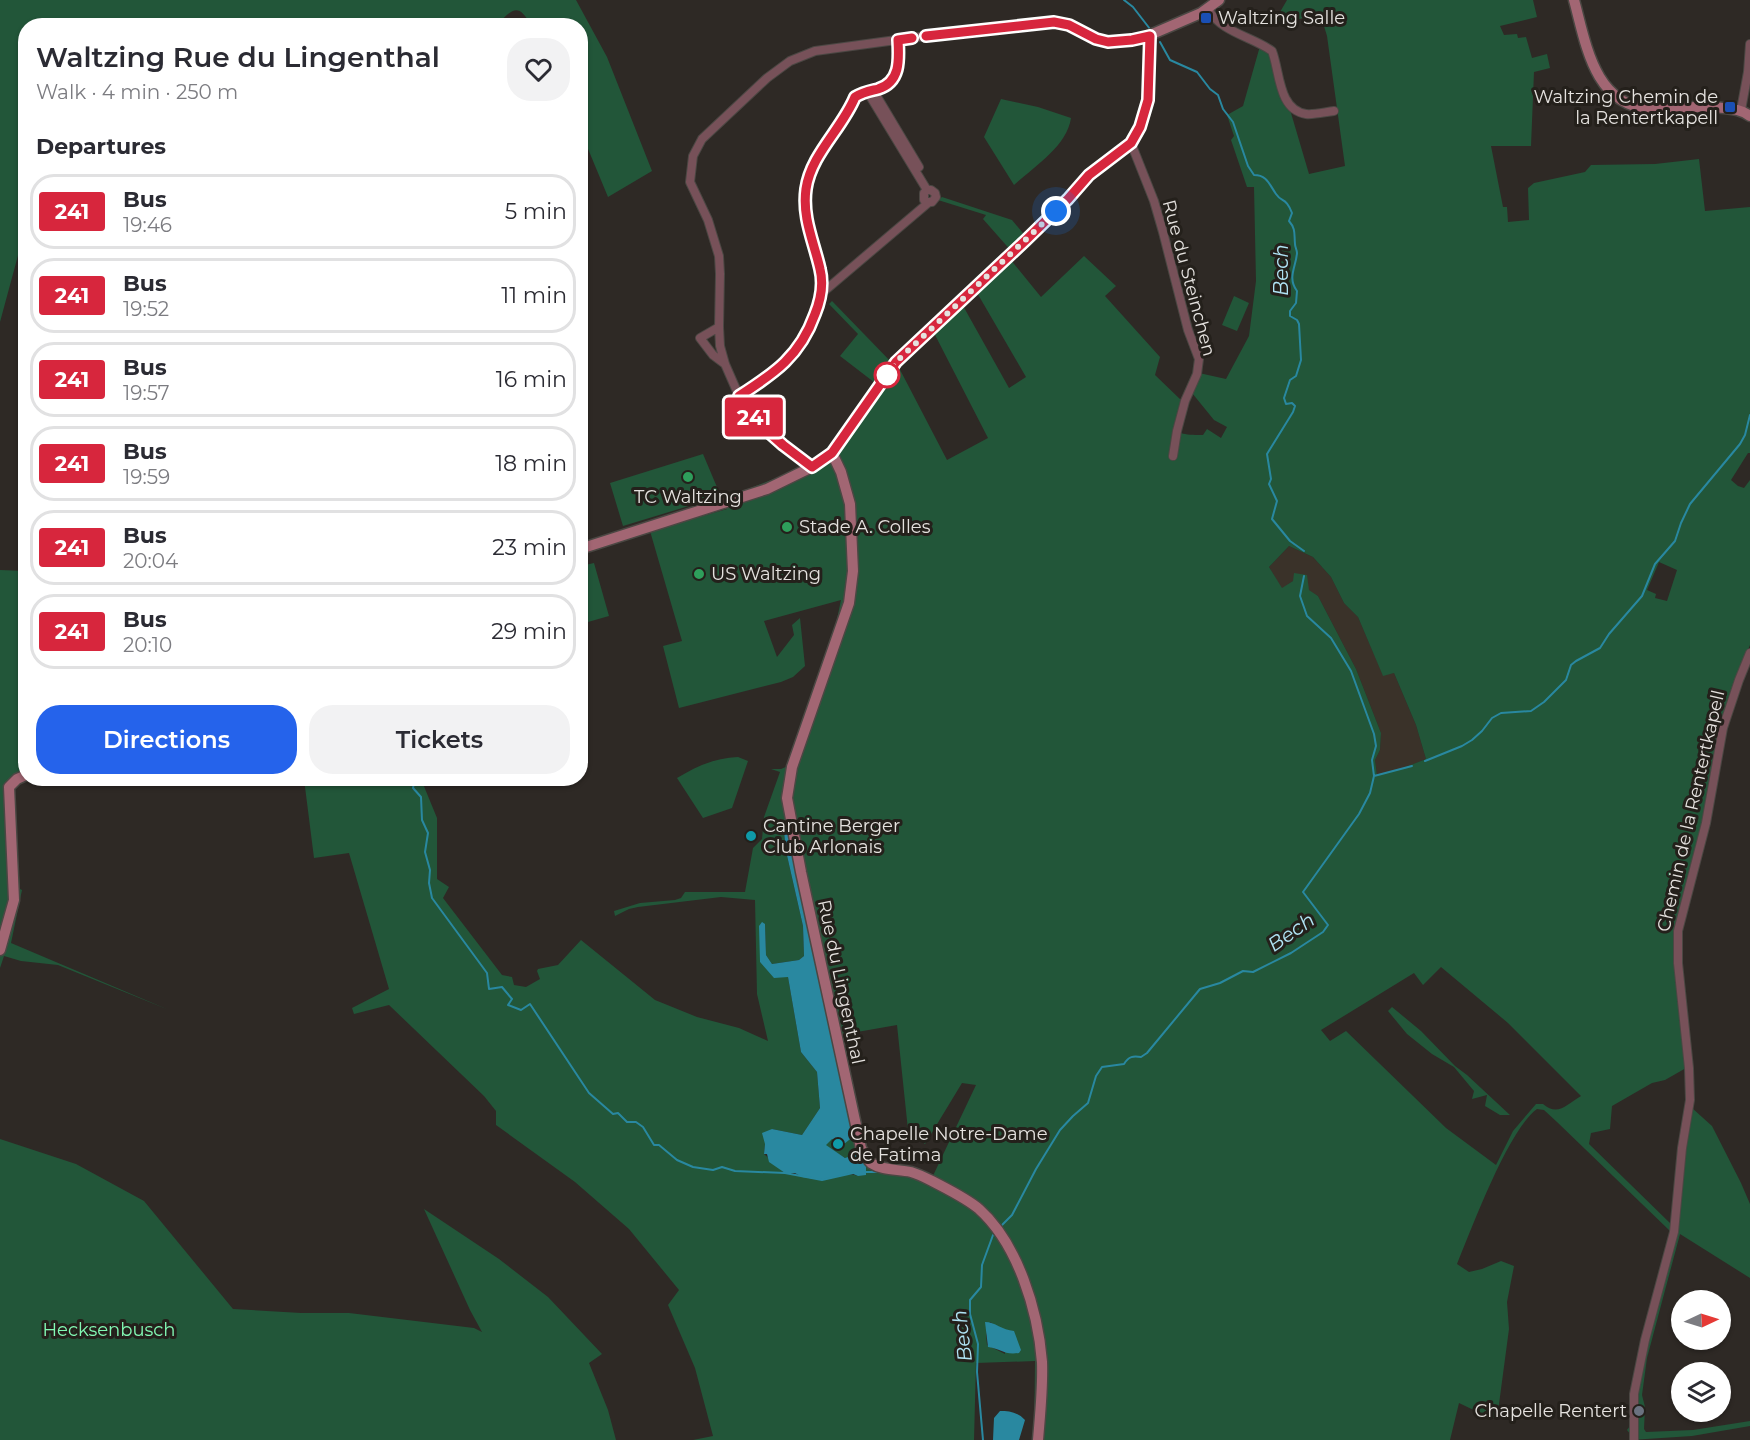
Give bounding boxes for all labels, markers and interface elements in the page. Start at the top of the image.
place label: Waltzing Salle [1218,7,1345,29]
marker: Waltzing Salle [1199,11,1213,25]
button: heart [507,38,570,101]
text: Waltzing Rue du Lingenthal [36,40,440,74]
text: Walk · 4 min · 250 m [36,80,238,104]
place label: Waltzing Chemin de la Rentertkapell [1533,86,1718,129]
marker: Waltzing Chemin de la Rentertkapell [1723,100,1737,114]
text: Departures [36,133,166,160]
text: Bus [123,186,167,213]
your location [1041,196,1071,226]
street label: Rue du Steinchen [1158,197,1220,359]
text: 5 min [505,198,567,225]
text: 241 [55,199,89,224]
text: 19:46 [123,213,172,237]
water label: Bech [1269,244,1293,296]
text: Bus [123,270,167,297]
text: 11 min [501,282,567,309]
text: 241 [55,283,89,308]
text: 19:52 [123,297,169,321]
text: Bus [123,354,167,381]
unlabelled marker [874,362,900,388]
text: 16 min [496,366,567,393]
text: 241 [55,367,89,392]
text: 19:57 [123,381,169,405]
line badge: 241 [720,398,789,436]
text: 241 [737,405,771,430]
text: Bus [123,438,167,465]
text: 18 min [495,450,567,477]
text: 241 [55,451,89,476]
text: 19:59 [123,465,170,489]
marker: TC Waltzing [681,470,695,484]
place label: TC Waltzing [634,486,742,508]
place label: Stade A. Colles [799,516,931,538]
marker: Stade A. Colles [780,520,794,534]
text: Bus [123,522,167,549]
text: 23 min [492,534,567,561]
text: 241 [55,535,89,560]
text: 20:04 [123,549,178,573]
place label: US Waltzing [711,563,821,585]
marker: US Waltzing [692,567,706,581]
text: Bus [123,606,167,633]
text: 29 min [491,618,567,645]
text: 241 [55,619,89,644]
text: 20:10 [123,633,172,657]
street label: Chemin de la Rentertkapell [1652,688,1730,934]
button: Directions [36,705,297,774]
button: Tickets [309,705,570,774]
place label: Cantine Berger Club Arlonais [763,815,900,858]
marker: Cantine Berger Club Arlonais [744,829,758,843]
street label: Rue du Lingenthal [813,898,869,1066]
water label: Bech [1263,907,1319,957]
place label: Chapelle Notre-Dame de Fatima [850,1123,1048,1166]
marker: Chapelle Notre-Dame de Fatima [831,1137,845,1151]
north arrow [1671,1290,1731,1350]
map controls [1671,1290,1731,1422]
water label: Bech [947,1309,977,1363]
park label: Hecksenbusch [42,1319,176,1341]
button: layers [1671,1362,1731,1422]
place label: Chapelle Rentert [1474,1400,1627,1422]
marker: Chapelle Rentert [1632,1404,1646,1418]

